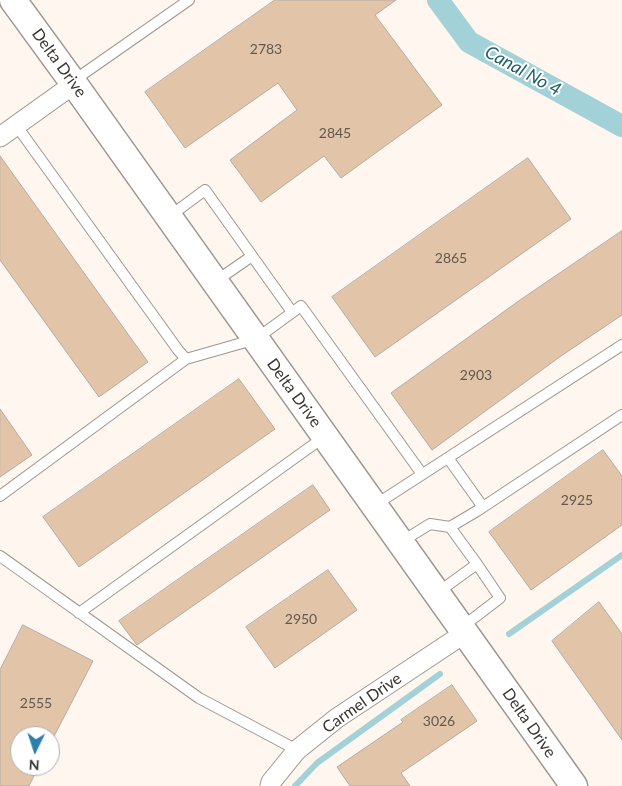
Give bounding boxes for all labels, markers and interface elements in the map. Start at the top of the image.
street label: Delta Drive [28,25,90,101]
house number: 2783 [250,41,282,57]
water label: Canal No 4 [481,41,565,101]
house number: 2845 [319,125,351,141]
house number: 2865 [435,250,467,266]
street label: Delta Drive [263,355,325,431]
house number: 2903 [460,367,492,383]
house number: 2925 [561,492,593,508]
house number: 2950 [285,611,317,627]
street label: Carmel Drive [319,669,405,737]
street label: Delta Drive [498,685,560,761]
house number: 2555 [20,695,52,711]
house number: 3026 [423,713,455,729]
north arrow [10,726,60,776]
text: N [28,757,40,774]

